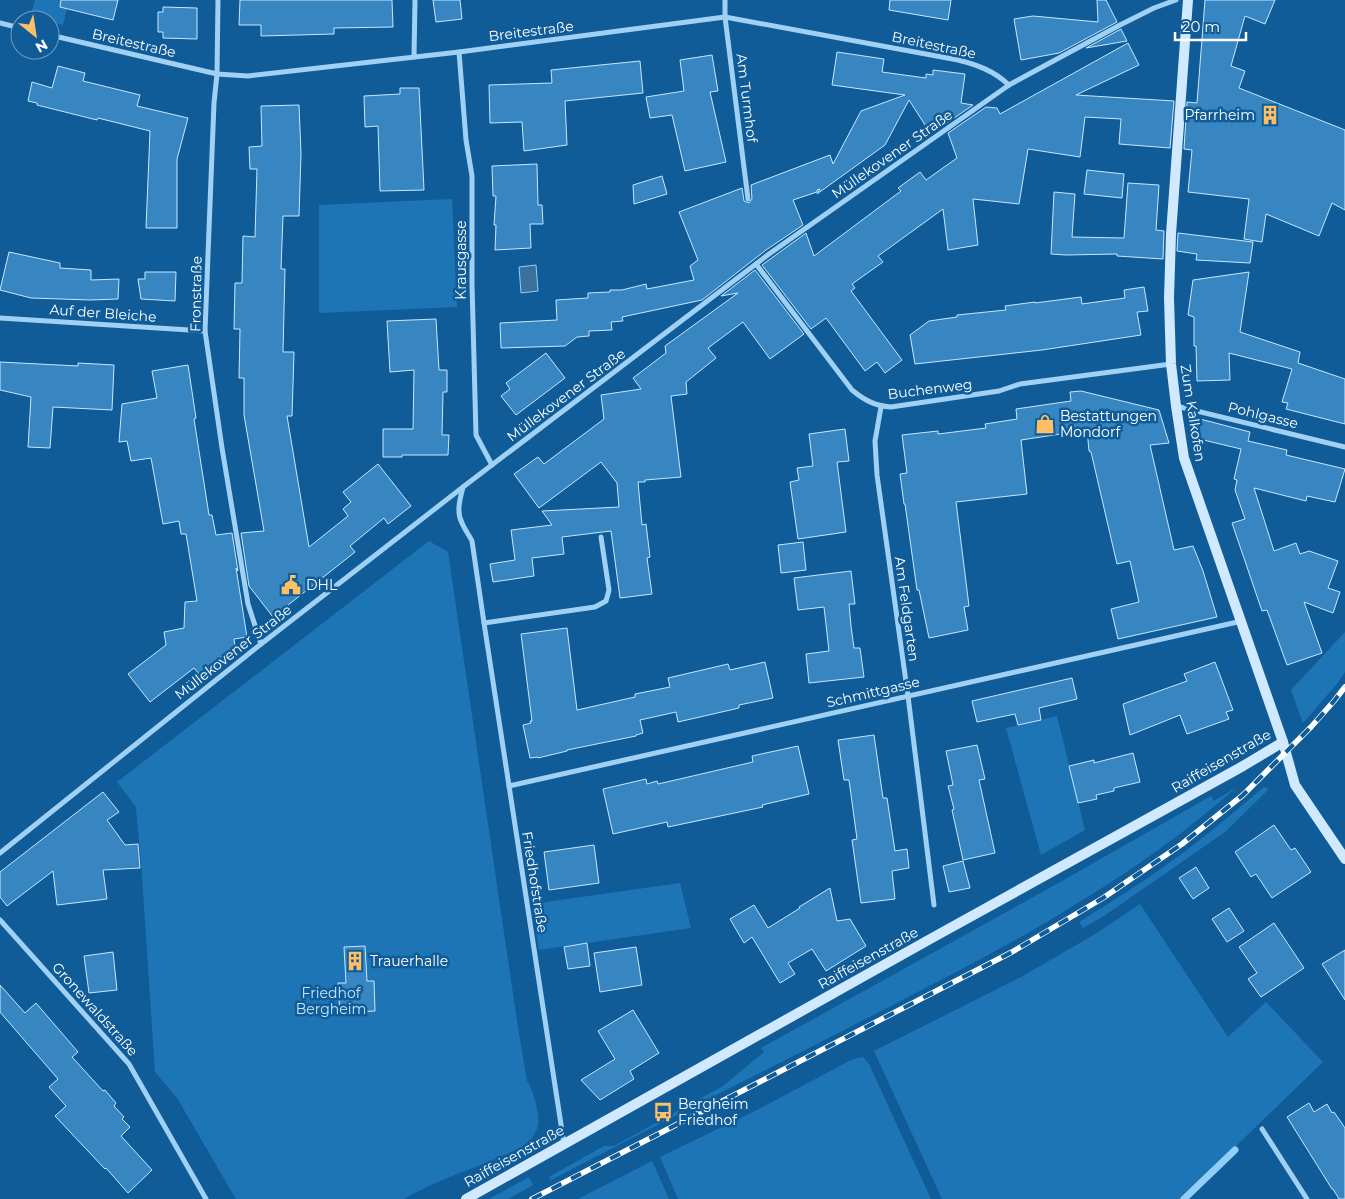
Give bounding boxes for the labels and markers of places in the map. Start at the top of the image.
building icon: Pfarrheim [1259,104,1281,126]
place label: Pfarrheim [1185,106,1255,124]
place label: Bestattungen Mondorf [1060,407,1157,441]
shop icon: Bestattungen Mondorf [1034,413,1056,435]
public building icon: DHL [280,574,302,596]
place label: DHL [306,576,338,594]
building icon: Trauerhalle [344,950,366,972]
place label: Trauerhalle [370,952,448,970]
place label: Bergheim Friedhof [678,1095,749,1129]
bus stop icon: Bergheim Friedhof [652,1101,674,1123]

